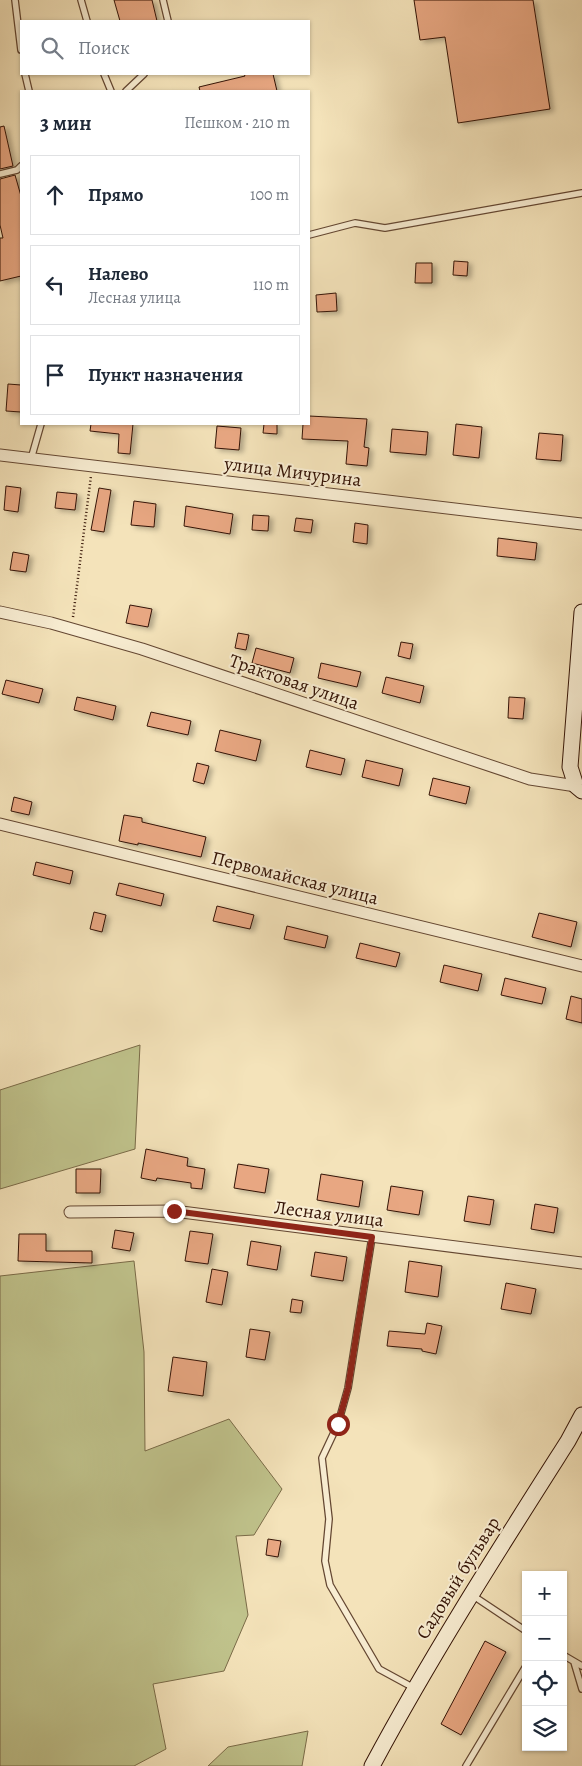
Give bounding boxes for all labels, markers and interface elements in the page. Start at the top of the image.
search box [20,20,310,75]
icon: search [38,34,66,62]
text: Поиск [78,35,130,61]
text: 3 мин [40,109,92,137]
text: Пешком · 210 m [184,112,290,134]
icon: ahead [41,181,69,209]
text: Прямо [88,182,143,208]
text: 100 m [250,184,289,206]
text: Налево [88,261,148,287]
icon: left [41,271,69,299]
text: 110 m [253,274,289,296]
text: Лесная улица [88,287,181,309]
icon: arrive [41,361,69,389]
text: Пункт назначения [88,362,243,388]
street label: улица Мичурина [222,451,363,493]
street label: Трактовая улица [226,648,363,716]
street label: Первомайская улица [209,845,381,911]
street label: Лесная улица [273,1194,385,1234]
route end [163,1200,186,1223]
route start [327,1413,350,1436]
street label: Садовый бульвар [410,1512,506,1644]
map controls [522,1571,567,1751]
button: + [522,1571,567,1616]
button: − [522,1616,567,1661]
button: locate [522,1661,567,1706]
button: layers [522,1706,567,1751]

